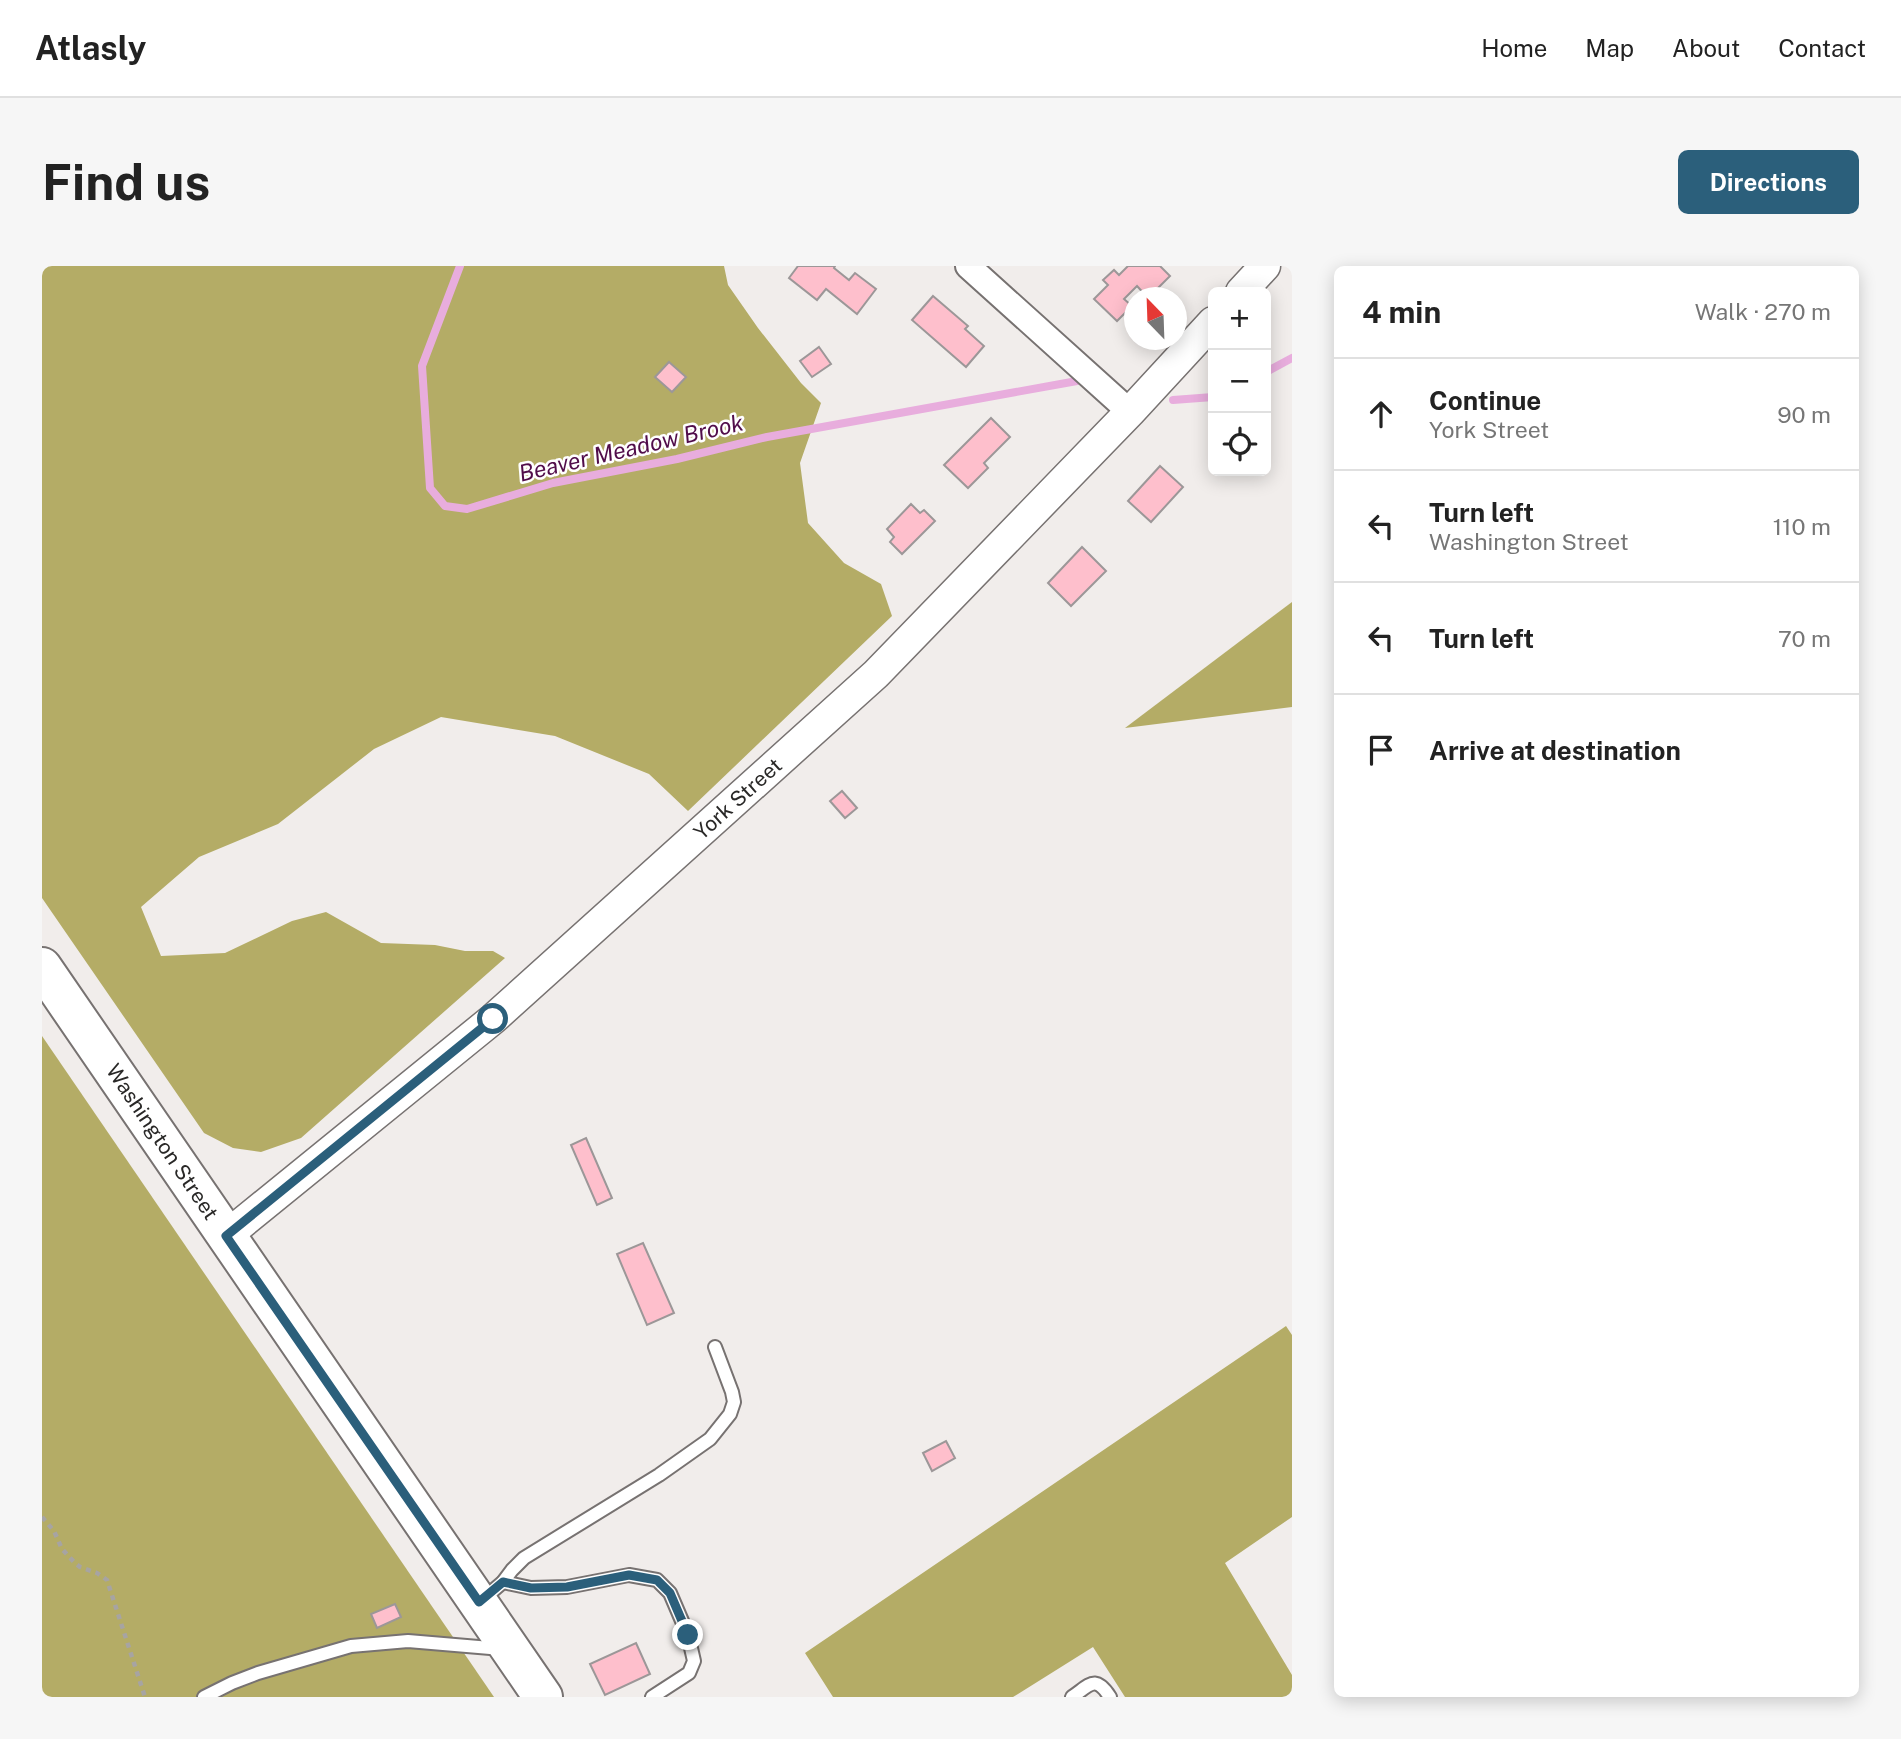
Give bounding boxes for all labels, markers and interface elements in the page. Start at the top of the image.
text: Atlasly [35,29,146,67]
text: Home [1481,34,1547,62]
text: Map [1585,34,1634,62]
text: About [1672,34,1740,62]
text: Contact [1778,34,1866,62]
button: Directions [1678,150,1859,214]
text: Find us [42,153,210,211]
north arrow [1124,287,1187,350]
map controls [1208,287,1271,476]
button: + [1208,287,1271,350]
text: 4 min [1362,294,1441,330]
text: Walk · 270 m [1695,298,1831,325]
button: − [1208,350,1271,413]
text: Continue [1429,385,1541,416]
icon: ahead [1362,395,1400,433]
text: 90 m [1777,401,1831,428]
water label: Beaver Meadow Brook [516,408,746,487]
button: locate [1208,413,1271,476]
text: York Street [1429,416,1549,443]
text: Turn left [1429,497,1534,528]
icon: left [1362,507,1400,545]
text: 110 m [1773,513,1831,540]
text: Washington Street [1429,528,1629,555]
icon: left [1362,619,1400,657]
text: Turn left [1429,623,1534,654]
text: 70 m [1778,625,1831,652]
icon: arrive [1362,731,1400,769]
text: Arrive at destination [1429,735,1681,766]
street label: York Street [689,753,787,845]
route start [477,1003,508,1034]
street label: Washington Street [101,1059,224,1224]
route end [672,1619,703,1650]

